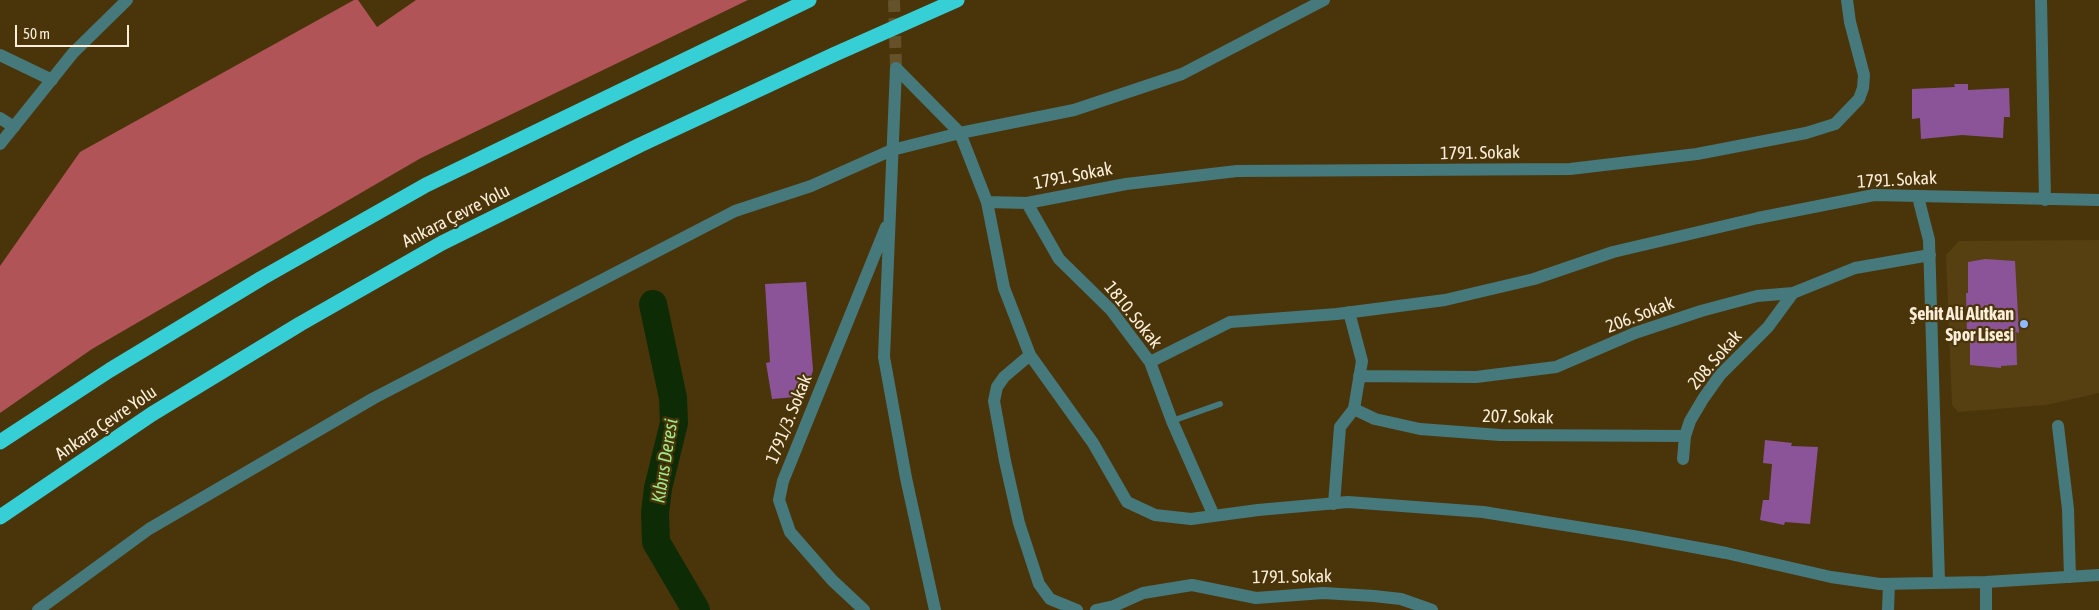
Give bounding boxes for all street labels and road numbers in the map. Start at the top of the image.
street label: 1791. Sokak [1440,142,1520,164]
street label: 1791. Sokak [1032,158,1114,194]
street label: 1791. Sokak [1857,167,1937,193]
street label: Ankara Çevre Yolu [399,180,513,252]
street label: 1810. Sokak [1100,277,1166,353]
street label: 206. Sokak [1603,292,1677,338]
street label: 208. Sokak [1683,326,1747,394]
street label: 1791/3. Sokak [761,371,817,467]
street label: Ankara Çevre Yolu [51,381,161,465]
street label: 207. Sokak [1482,406,1554,428]
street label: 1791. Sokak [1252,566,1332,588]

